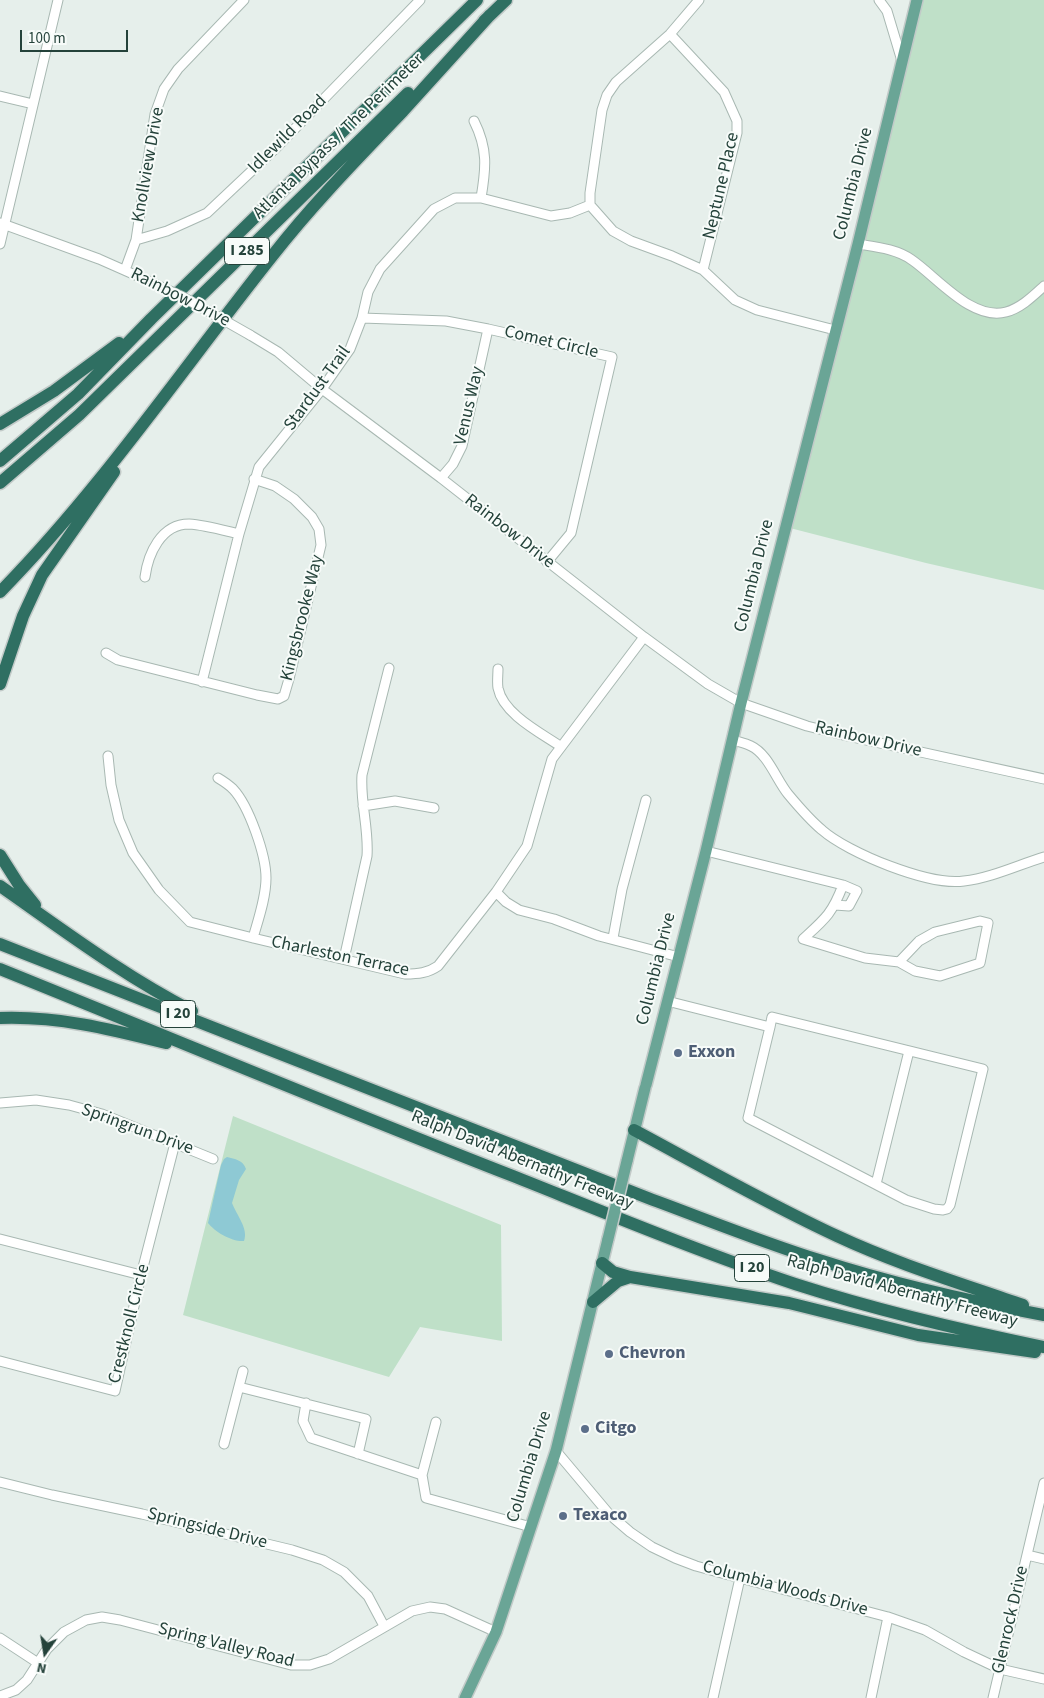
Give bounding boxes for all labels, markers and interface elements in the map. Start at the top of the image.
scale bar [22,20,130,52]
text: 100 m [28,28,66,49]
street label: Atlanta Bypass / The Perimeter [249,49,429,225]
street label: Idlewild Road [244,91,332,179]
street label: Knollview Drive [128,106,170,224]
street label: Columbia Drive [830,125,878,243]
street label: Neptune Place [699,130,745,242]
road number: I 285 [224,238,270,264]
street label: Rainbow Drive [127,264,233,332]
street label: Comet Circle [502,322,600,364]
street label: Stardust Trail [280,342,356,436]
street label: Venus Way [450,365,490,447]
street label: Rainbow Drive [460,490,558,574]
street label: Columbia Drive [731,517,779,635]
street label: Kingsbrooke Way [277,553,329,683]
street label: Rainbow Drive [813,717,923,763]
street label: Columbia Drive [633,910,681,1028]
street label: Charleston Terrace [269,932,411,982]
road number: I 20 [160,1001,196,1028]
place label: Exxon [688,1042,735,1064]
marker: Exxon [672,1047,684,1059]
street label: Springrun Drive [78,1100,196,1160]
street label: Ralph David Abernathy Freeway [408,1106,636,1216]
street label: Ralph David Abernathy Freeway [784,1251,1020,1333]
road number: I 20 [734,1254,770,1282]
street label: Crestknoll Circle [105,1262,155,1386]
place label: Chevron [619,1343,686,1365]
marker: Chevron [603,1348,615,1360]
street label: Columbia Drive [503,1409,557,1525]
place label: Citgo [595,1418,636,1440]
marker: Citgo [579,1423,591,1435]
street label: Springside Drive [145,1504,269,1554]
place label: Texaco [573,1505,627,1527]
marker: Texaco [557,1510,569,1522]
street label: Columbia Woods Drive [700,1557,870,1621]
street label: Glenrock Drive [988,1564,1034,1676]
street label: Spring Valley Road [156,1619,296,1673]
north arrow [20,1628,70,1678]
text: N [35,1657,48,1678]

